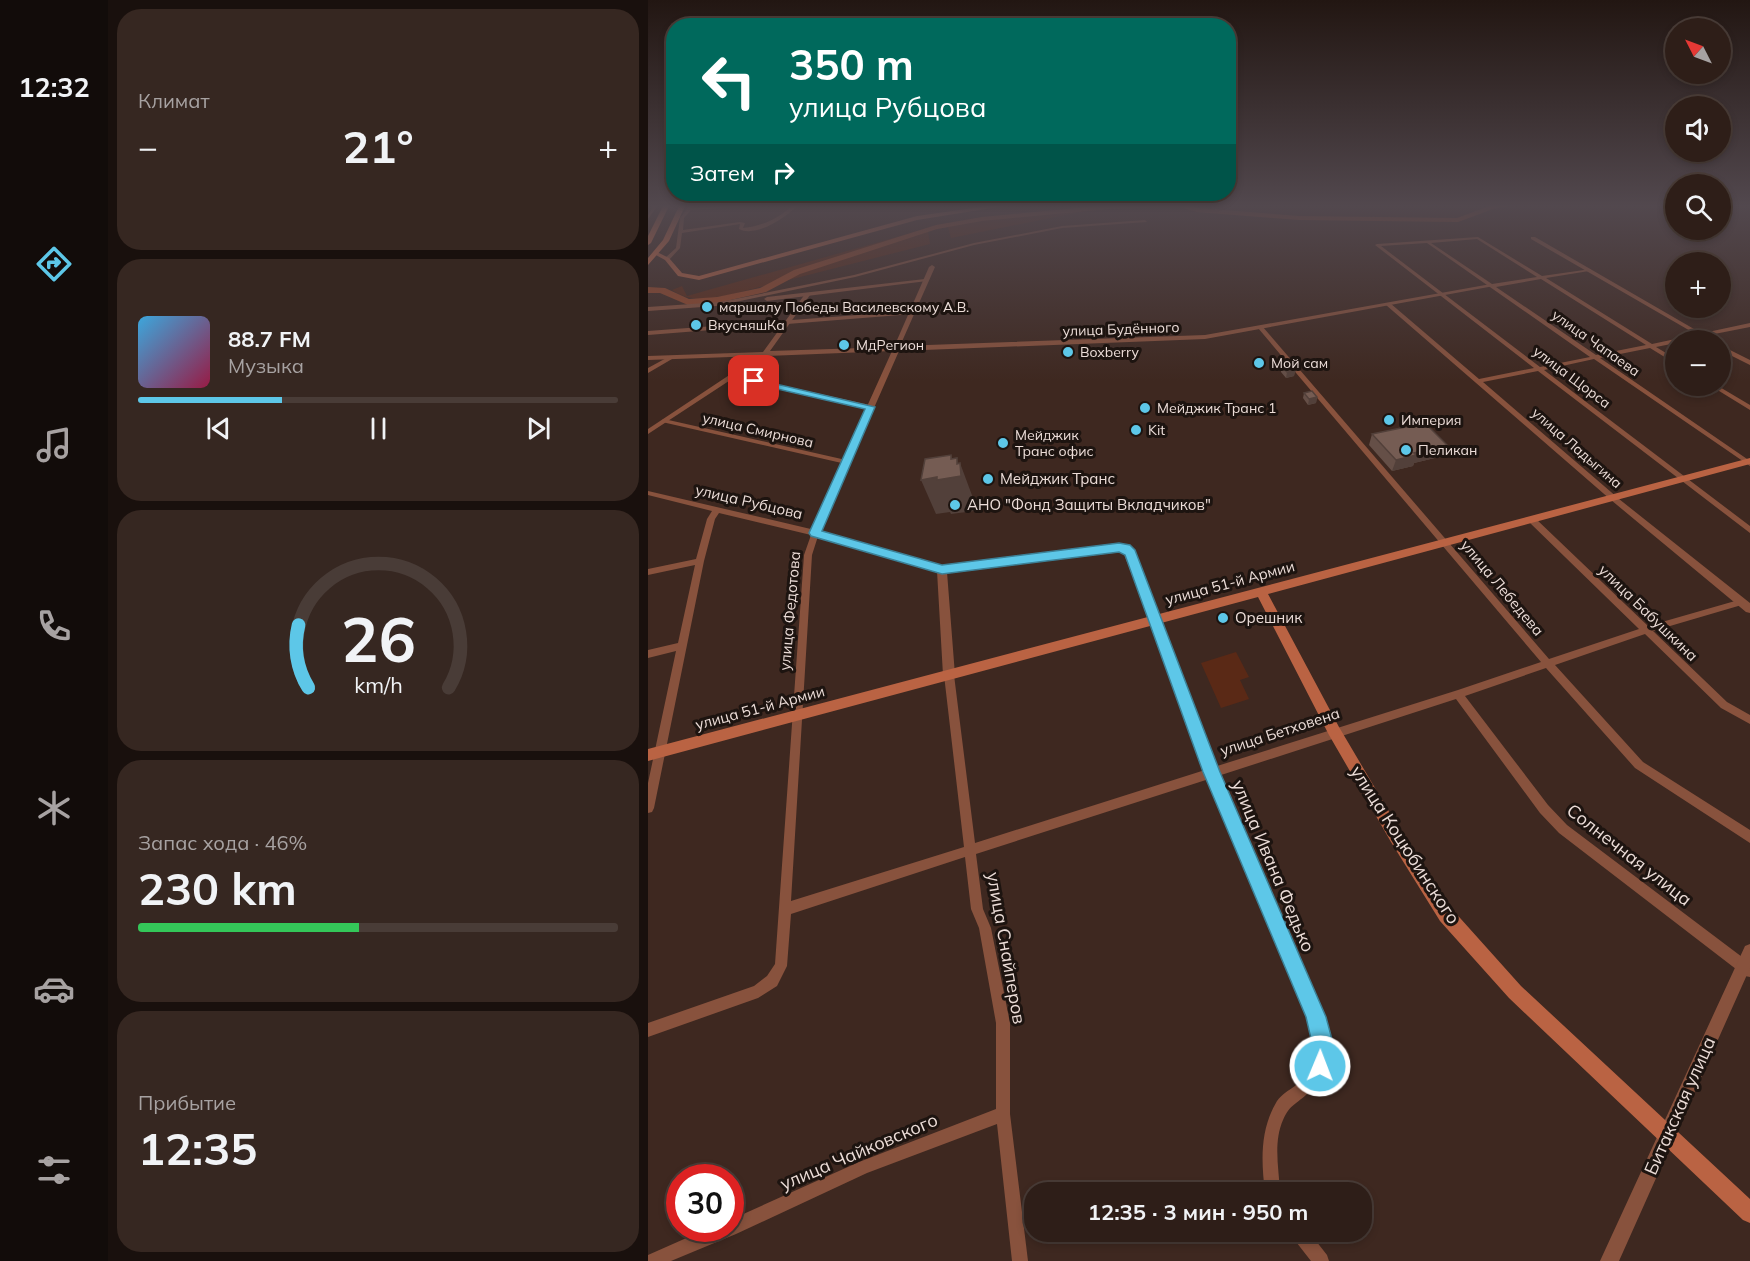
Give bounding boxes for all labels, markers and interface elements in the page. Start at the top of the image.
north arrow [1665,18,1731,84]
map controls [1665,18,1731,396]
text: 350 m [789,38,914,91]
icon: left [690,42,768,120]
text: 12:32 [18,70,90,104]
text: Климат [138,88,210,113]
text: улица Рубцова [789,90,986,124]
button: sound [1665,96,1731,162]
text: 21° [342,118,414,174]
text: − [138,126,158,167]
text: + [598,126,618,167]
icon: right [767,156,800,189]
text: Затем [690,159,755,187]
button: search [1665,174,1731,240]
icon: directions [33,243,75,285]
button: + [1665,252,1731,318]
place label: маршалу Победы Василевскому А.В. [719,298,969,316]
marker: маршалу Победы Василевскому А.В. [700,300,714,314]
street label: улица Чапаева [1548,306,1644,380]
place label: ВкусняшКа [708,316,785,334]
marker: ВкусняшКа [689,318,703,332]
street label: улица Будённого [1062,318,1180,340]
text: 88.7 FM [228,325,311,353]
button: − [1665,330,1731,396]
place label: МдРегион [856,336,924,354]
marker: МдРегион [837,338,851,352]
street label: улица Щорса [1530,342,1614,412]
place label: Boxberry [1080,343,1139,361]
marker: Boxberry [1061,345,1075,359]
text: Музыка [228,353,304,378]
place label: Мой сам [1271,354,1328,372]
pin [728,355,779,406]
marker: Мой сам [1252,356,1266,370]
icon: arrive [737,364,770,397]
place label: Мейджик Транс 1 [1157,399,1276,417]
marker: Мейджик Транс 1 [1138,401,1152,415]
street label: улица Ладыгина [1528,404,1626,492]
street label: улица Смирнова [701,408,815,452]
place label: Империя [1401,411,1462,429]
icon: previous [202,412,235,445]
icon: pause [362,412,395,445]
icon: next [522,412,555,445]
marker: Империя [1382,413,1396,427]
place label: Kit [1148,421,1165,439]
marker: Kit [1129,423,1143,437]
icon: music [33,424,75,466]
place label: Мейджик Транс офис [1015,426,1094,460]
marker: Мейджик Транс офис [996,436,1010,450]
place label: Пеликан [1418,441,1477,459]
marker: Пеликан [1399,443,1413,457]
place label: Мейджик Транс [1000,469,1115,488]
marker: Мейджик Транс [981,472,995,486]
street label: улица Рубцова [694,480,805,523]
place label: АНО "Фонд Защиты Вкладчиков" [967,495,1211,514]
marker: АНО "Фонд Защиты Вкладчиков" [948,498,962,512]
street label: улица Лебедева [1457,536,1548,640]
street label: улица Федотова [775,550,804,671]
street label: улица 51-й Армии [1163,556,1297,609]
street label: улица Бабушкина [1595,560,1702,665]
text: 26 [341,599,415,678]
icon: phone [33,605,75,647]
place label: Орешник [1235,608,1303,627]
marker: Орешник [1216,611,1230,625]
text: km/h [354,671,402,698]
street label: улица 51-й Армии [693,681,827,734]
street label: улица Бетховена [1218,703,1342,760]
street label: улица Коцюбинского [1346,761,1465,928]
street label: улица Ивана Федько [1227,776,1320,955]
icon: climate [33,787,75,829]
street label: Солнечная улица [1562,799,1697,911]
text: Запас хода · 46% [138,830,307,855]
text: 230 km [138,860,297,916]
street label: улица Снайперов [982,870,1031,1026]
icon: car [33,968,75,1010]
street label: Битакская улица [1639,1033,1720,1178]
position arrow [1288,1034,1352,1098]
text: Прибытие [138,1090,236,1115]
street label: улица Чайковского [776,1108,941,1195]
text: 12:35 [138,1120,257,1176]
icon: filters [33,1149,75,1191]
speed limit sign: 30 [666,1164,744,1242]
text: 12:35 · 3 мин · 950 m [1088,1198,1308,1226]

